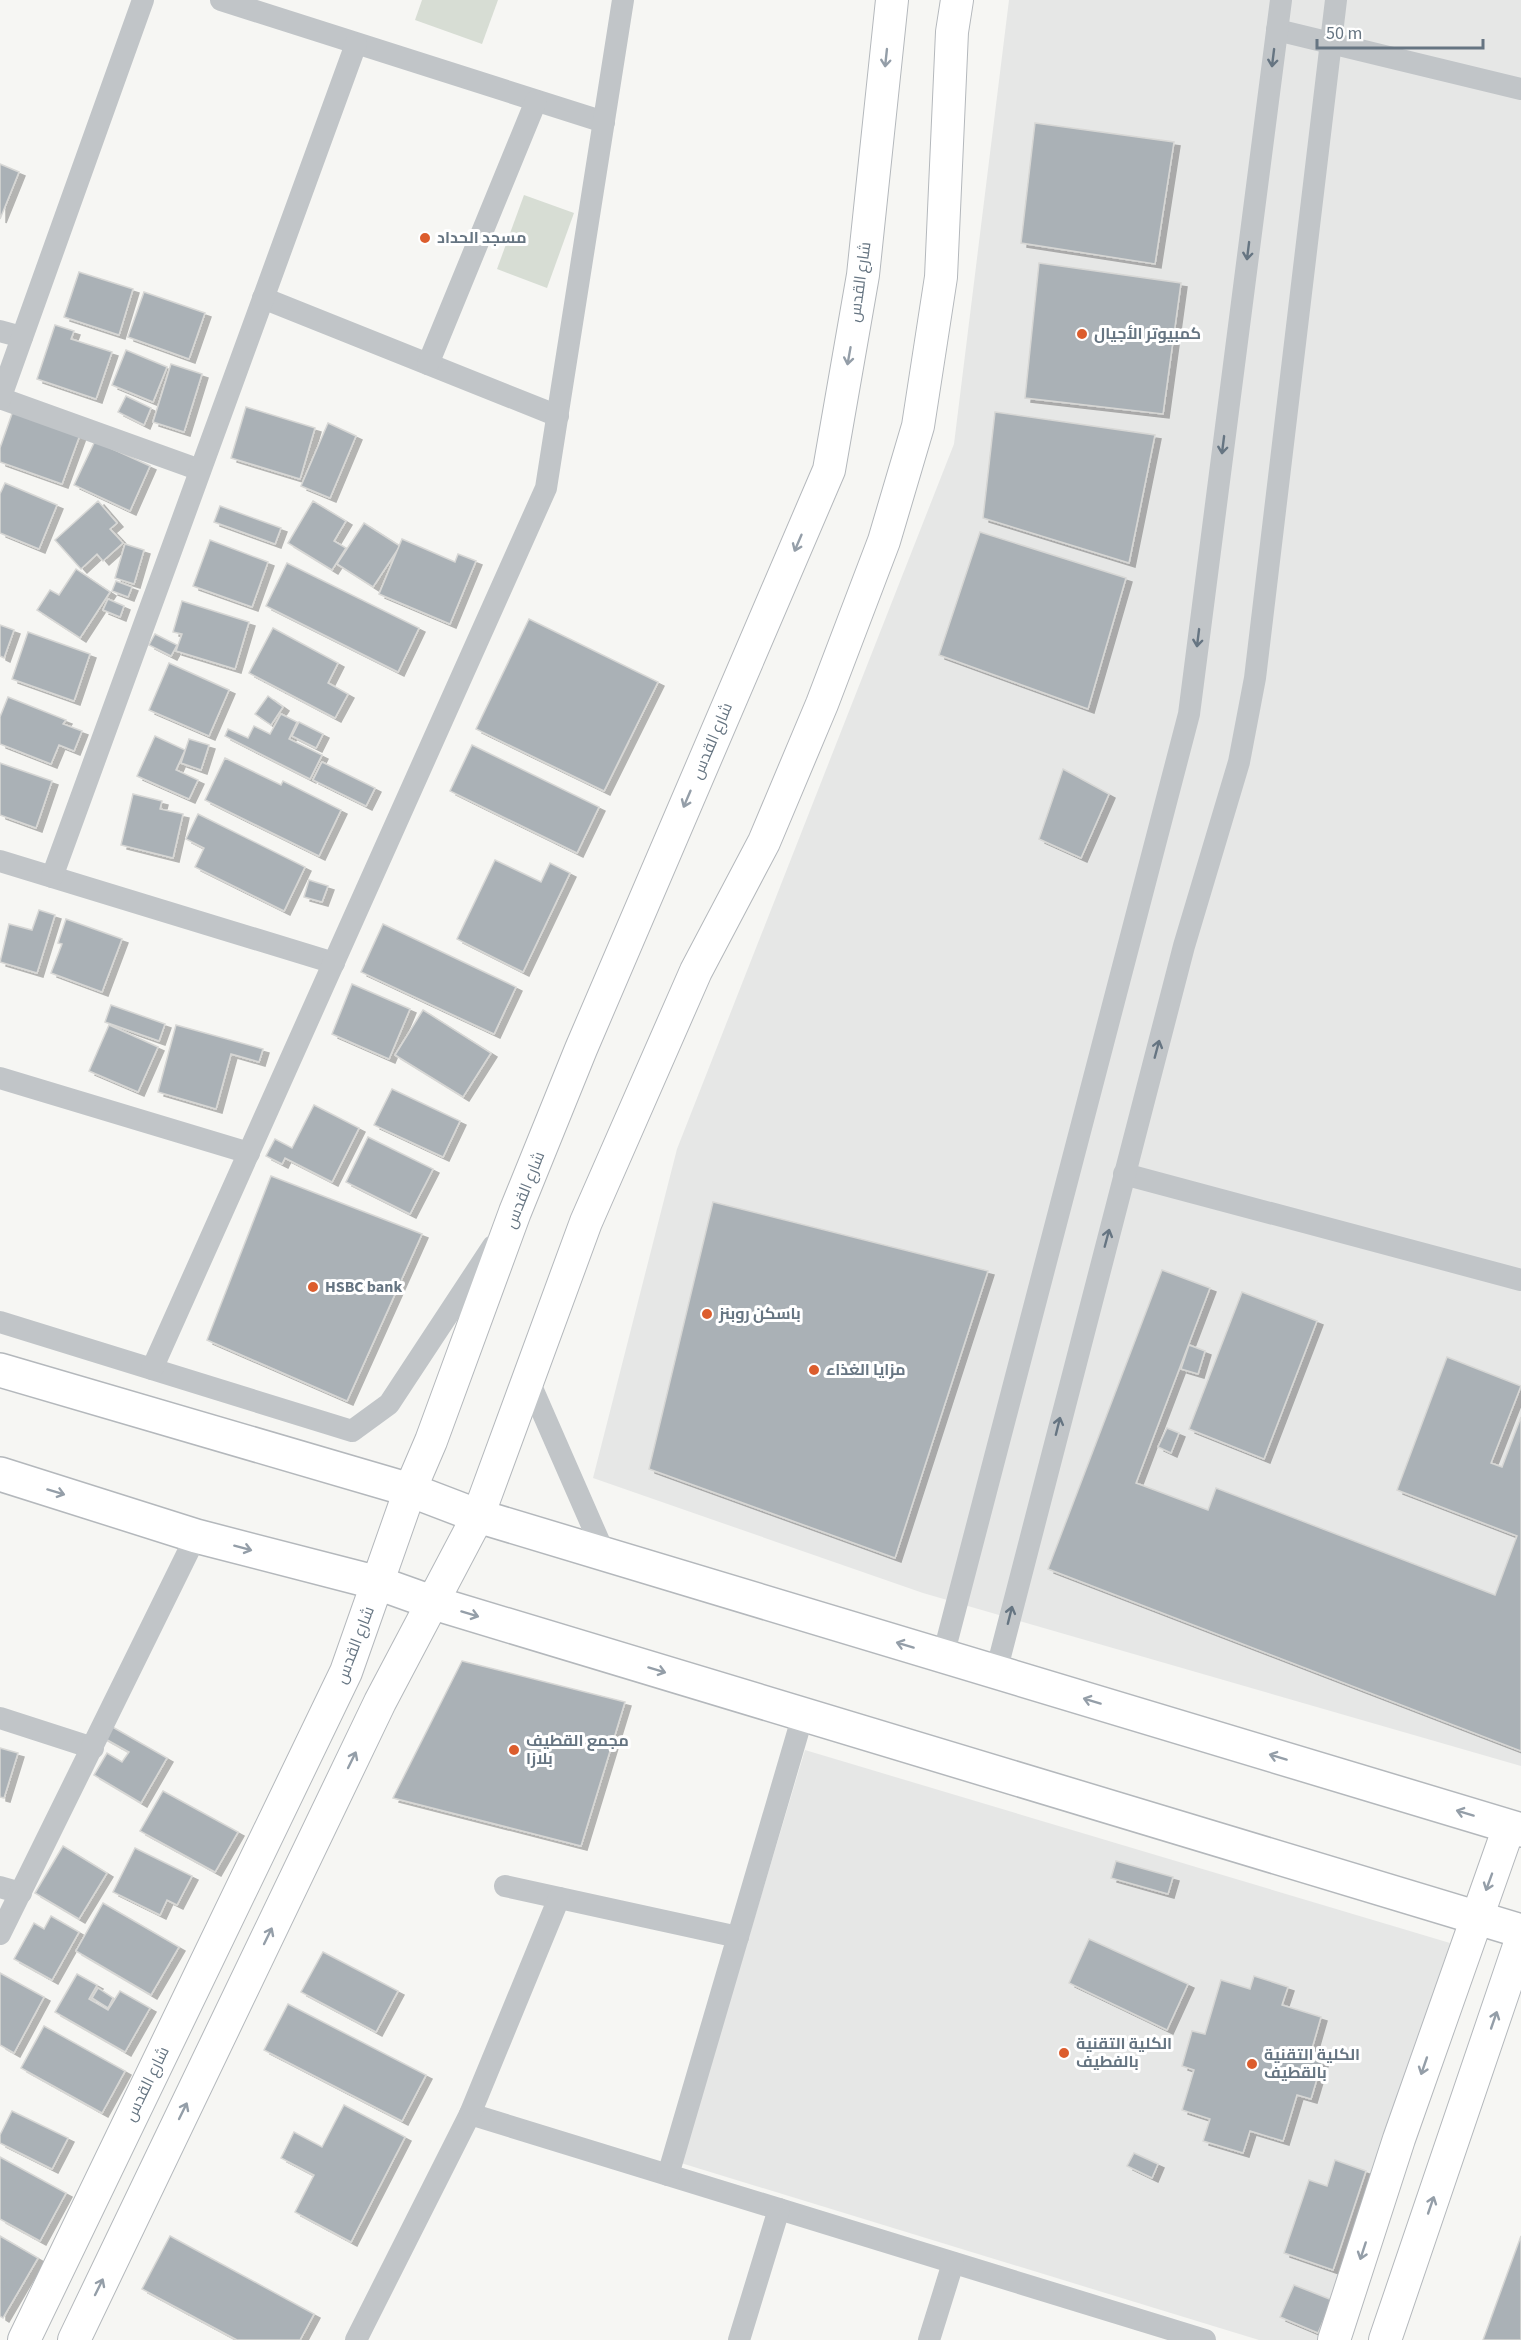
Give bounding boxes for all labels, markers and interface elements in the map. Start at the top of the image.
scale bar [1317,12,1484,50]
text: 50 m [1326,21,1362,46]
one-way arrow [880,48,891,68]
one-way arrow [1267,48,1278,67]
place label: مسجد الحداد [437,227,527,249]
marker: مسجد الحداد [418,231,432,245]
street label: شارع القدس [843,240,877,324]
one-way arrow [1242,241,1253,261]
place label: كمبيوتر الأجيال [1094,323,1201,345]
marker: كمبيوتر الأجيال [1075,327,1089,341]
one-way arrow [843,345,854,365]
one-way arrow [1217,434,1228,454]
one-way arrow [792,533,803,551]
one-way arrow [1193,628,1204,648]
street label: شارع القدس [686,699,738,783]
one-way arrow [681,789,692,807]
one-way arrow [1152,1040,1164,1059]
street label: شارع القدس [500,1148,550,1232]
one-way arrow [1102,1228,1114,1247]
place label: HSBC bank [325,1276,402,1298]
marker: HSBC bank [306,1280,320,1294]
place label: باسكن روبنز [718,1303,801,1325]
marker: باسكن روبنز [700,1307,714,1321]
place label: مزايا الغذاء [826,1359,906,1381]
marker: مزايا الغذاء [807,1363,821,1377]
one-way arrow [1053,1417,1065,1436]
one-way arrow [46,1487,65,1498]
one-way arrow [233,1542,252,1554]
street label: شارع القدس [330,1603,380,1687]
one-way arrow [1005,1606,1016,1625]
one-way arrow [460,1609,479,1620]
one-way arrow [896,1639,915,1650]
one-way arrow [647,1665,666,1676]
one-way arrow [1083,1695,1102,1706]
place label: مجمع القطيف بلازا [526,1730,629,1770]
marker: مجمع القطيف بلازا [507,1743,521,1757]
one-way arrow [347,1751,359,1769]
one-way arrow [1269,1751,1288,1762]
one-way arrow [1456,1807,1475,1818]
one-way arrow [1482,1872,1493,1891]
one-way arrow [262,1927,274,1945]
one-way arrow [1489,2012,1500,2030]
place label: الكلية التقنية بالفطيف [1076,2033,1172,2073]
street label: شارع القدس [119,2043,175,2125]
place label: الكلية التقنية بالقطيف [1264,2044,1360,2084]
marker: الكلية التقنية بالفطيف [1057,2046,1071,2060]
one-way arrow [1418,2056,1429,2075]
marker: الكلية التقنية بالقطيف [1245,2057,1259,2071]
one-way arrow [178,2103,190,2121]
one-way arrow [1426,2196,1437,2215]
one-way arrow [1356,2241,1367,2260]
one-way arrow [94,2279,106,2297]

